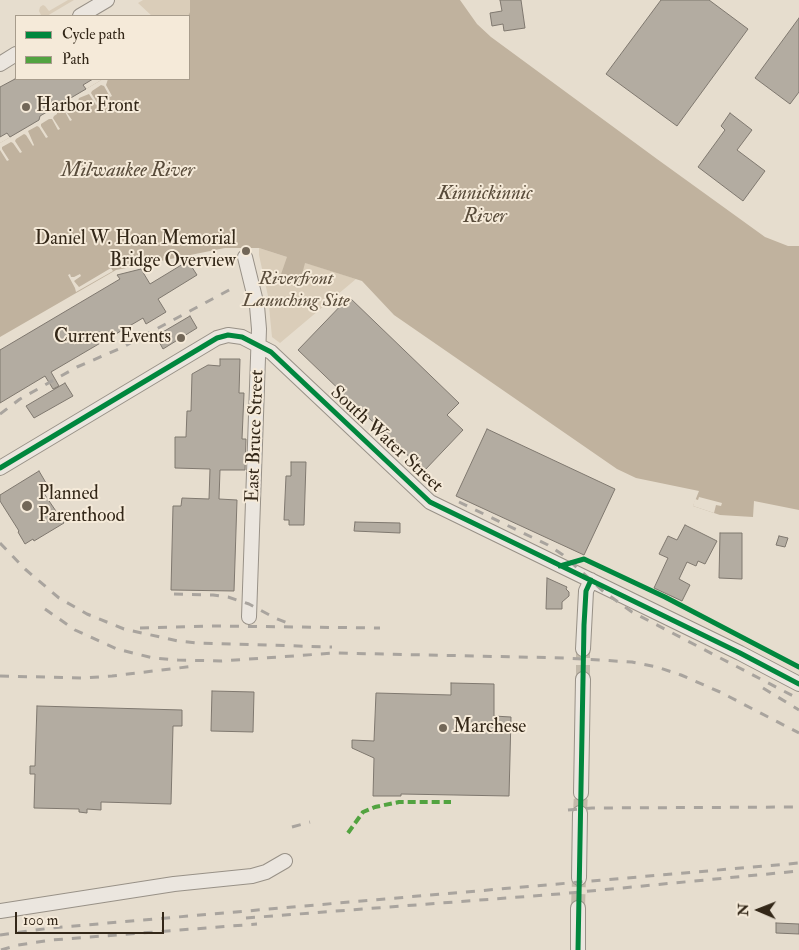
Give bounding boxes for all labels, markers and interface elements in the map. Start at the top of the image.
legend [15,15,190,80]
text: Cycle path [62,25,125,44]
text: Path [62,50,89,69]
place label: Harbor Front [36,96,139,118]
marker: Harbor Front [20,101,32,113]
water label: Milwaukee River [61,160,195,184]
water label: Kinnickinnic River [438,183,532,230]
place label: Daniel W. Hoan Memorial Bridge Overview [35,229,236,273]
marker: Daniel W. Hoan Memorial Bridge Overview [240,245,252,257]
park label: Riverfront Launching Site [242,269,350,313]
place label: Current Events [54,327,171,349]
marker: Current Events [175,332,187,344]
street label: East Bruce Street [242,369,270,503]
street label: South Water Street [325,382,447,498]
place label: Planned Parenthood [38,484,125,528]
marker: Planned Parenthood [20,499,34,513]
place label: Marchese [453,717,526,739]
marker: Marchese [437,722,449,734]
north arrow [734,885,784,935]
scale bar [18,902,166,934]
text: N [735,903,752,916]
text: 100 m [23,911,58,930]

